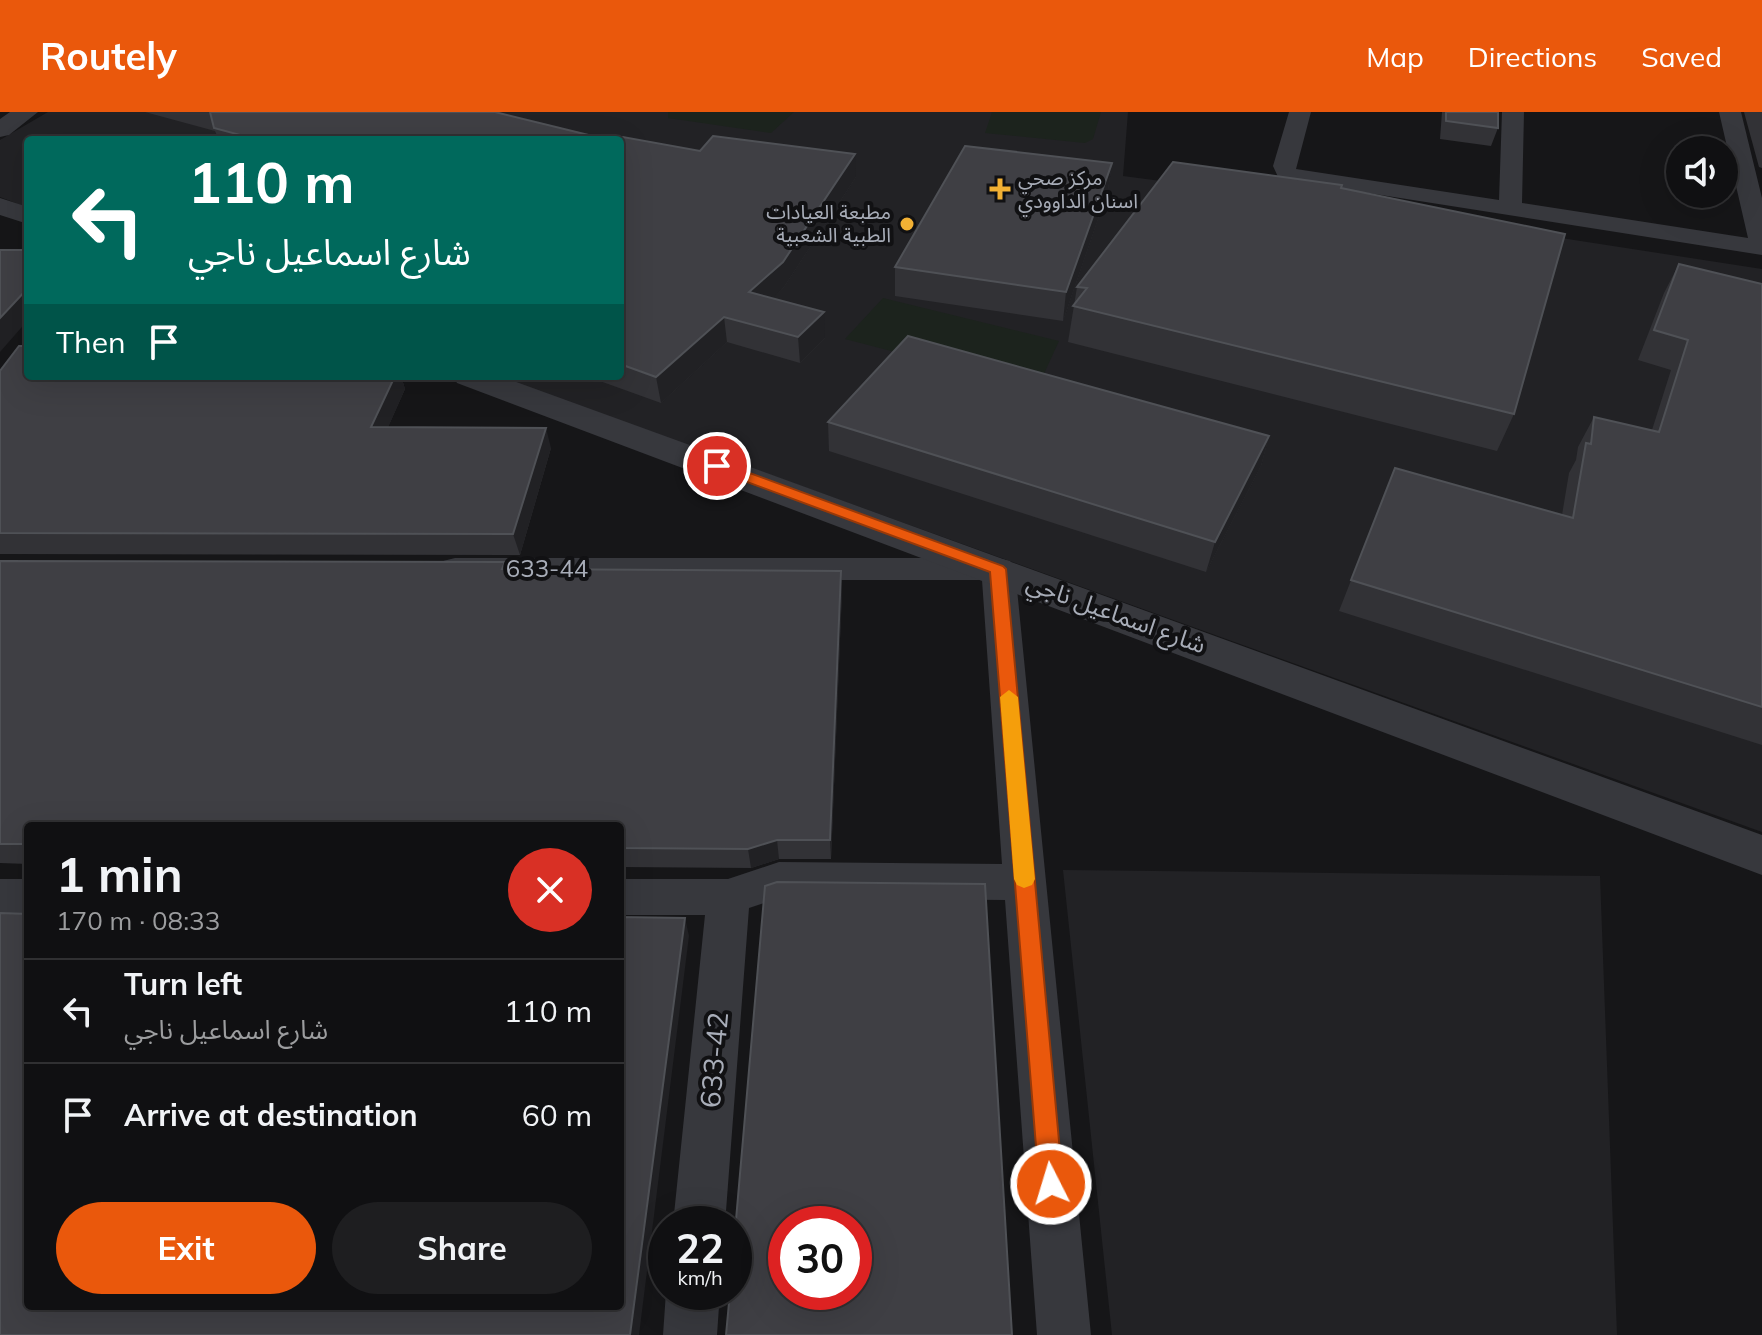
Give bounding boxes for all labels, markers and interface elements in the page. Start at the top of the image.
text: Routely [40,32,177,80]
text: Map [1366,39,1424,74]
text: Directions [1468,39,1597,74]
text: Saved [1641,39,1722,74]
map controls [1666,136,1738,208]
button: sound [1666,136,1738,208]
text: 110 m [188,147,355,217]
place label: مركز صحي اسنان الداوودي [1018,165,1138,217]
icon: left [56,168,160,272]
marker: مركز صحي اسنان الداوودي [989,178,1011,200]
place label: مطبعة العيادات الطبية الشعبية [766,199,891,247]
marker: مطبعة العيادات الطبية الشعبية [898,215,916,233]
text: شارع اسماعيل ناجي [188,229,471,274]
icon: arrive [142,320,186,364]
text: Then [56,323,126,361]
pin [683,432,751,500]
icon: arrive [695,444,739,488]
street label: 633-44 [506,553,588,583]
street label: شارع اسماعيل ناجي [1021,567,1210,664]
text: 1 min [56,844,183,904]
button: close [508,848,592,932]
text: 170 m · 08:33 [56,904,220,937]
text: Turn left [124,965,242,1003]
icon: left [56,989,100,1033]
text: 110 m [504,992,592,1030]
street label: 633-42 [692,1011,735,1109]
text: شارع اسماعيل ناجي [124,1013,328,1046]
icon: arrive [56,1093,100,1137]
text: Arrive at destination [124,1096,418,1134]
text: 60 m [522,1096,592,1134]
position arrow [1009,1142,1093,1226]
button: Exit [56,1202,316,1294]
button: Share [332,1202,592,1294]
speed limit sign: 30 [768,1206,872,1310]
text: 22 [676,1223,724,1273]
text: km/h [677,1265,723,1290]

